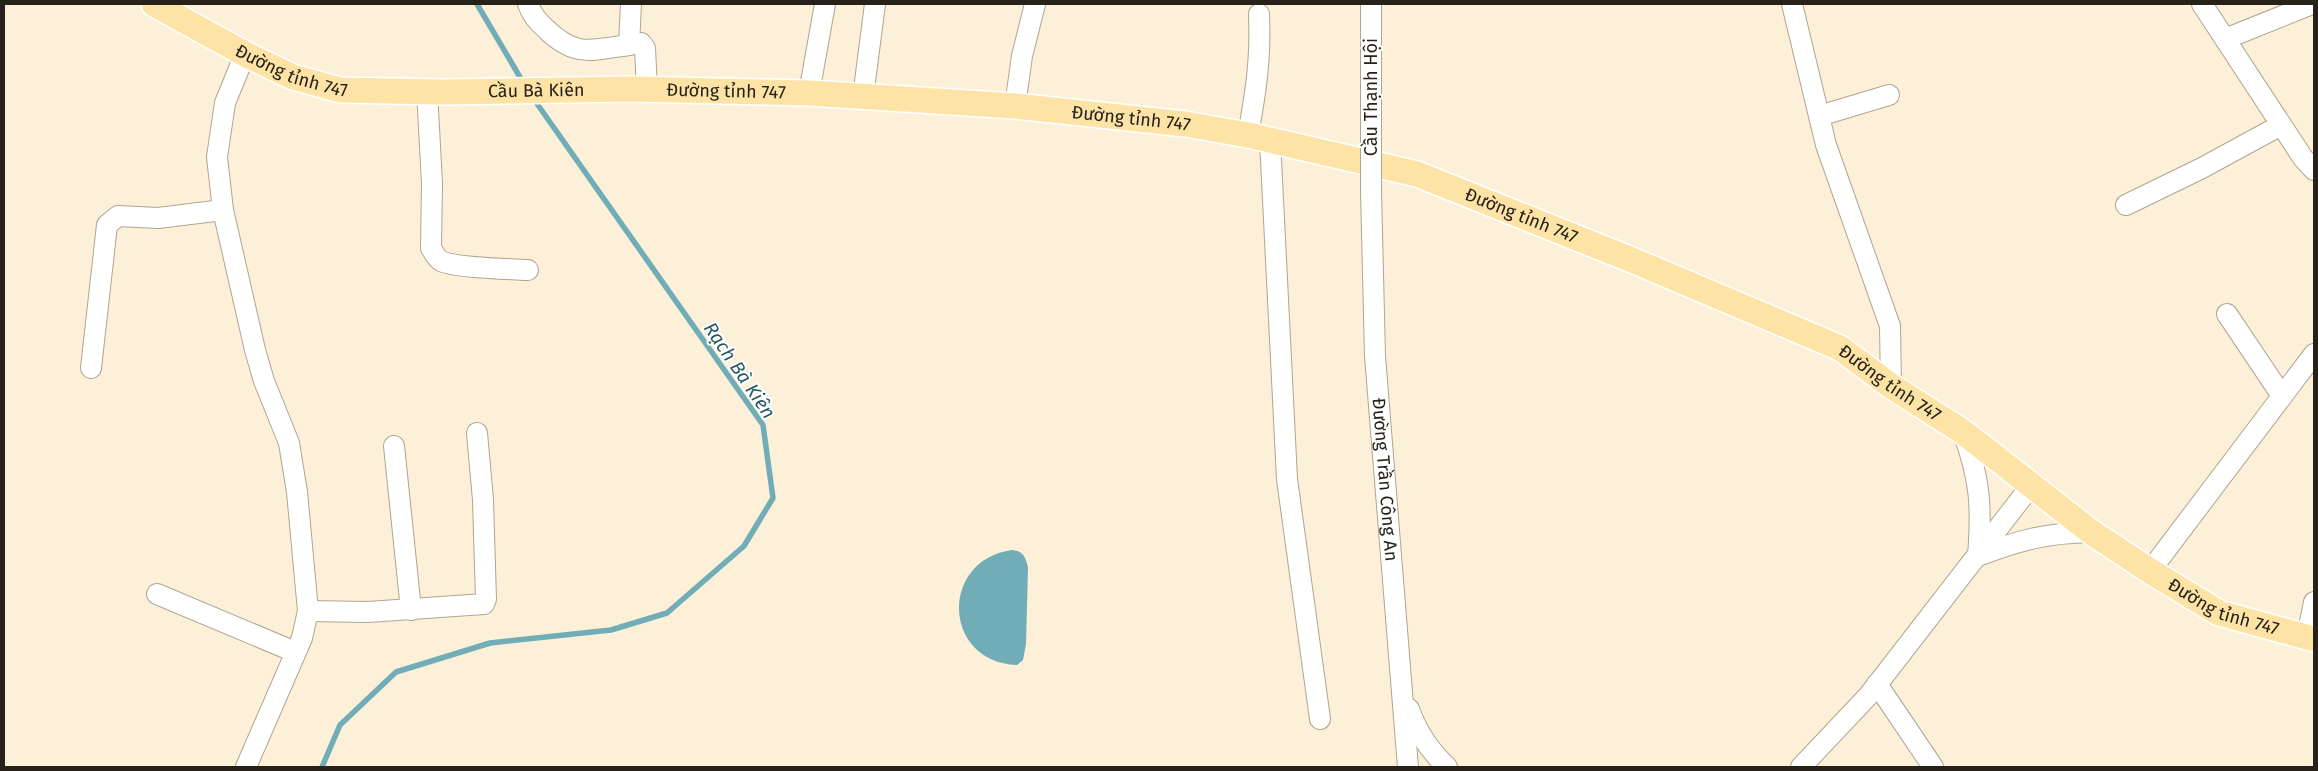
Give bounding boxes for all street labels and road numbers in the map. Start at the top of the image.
street label: Cầu Thạnh Hội [1360,38,1382,156]
street label: Đường tỉnh 747 [231,40,348,101]
street label: Cầu Bà Kiên [488,79,585,102]
street label: Đường tỉnh 747 [666,79,786,103]
street label: Đường tỉnh 747 [1070,101,1192,136]
street label: Đường tỉnh 747 [1462,183,1581,248]
street label: Đường tỉnh 747 [1834,340,1945,426]
street label: Đường Trần Công An [1367,397,1402,562]
street label: Đường tỉnh 747 [2164,574,2281,640]

